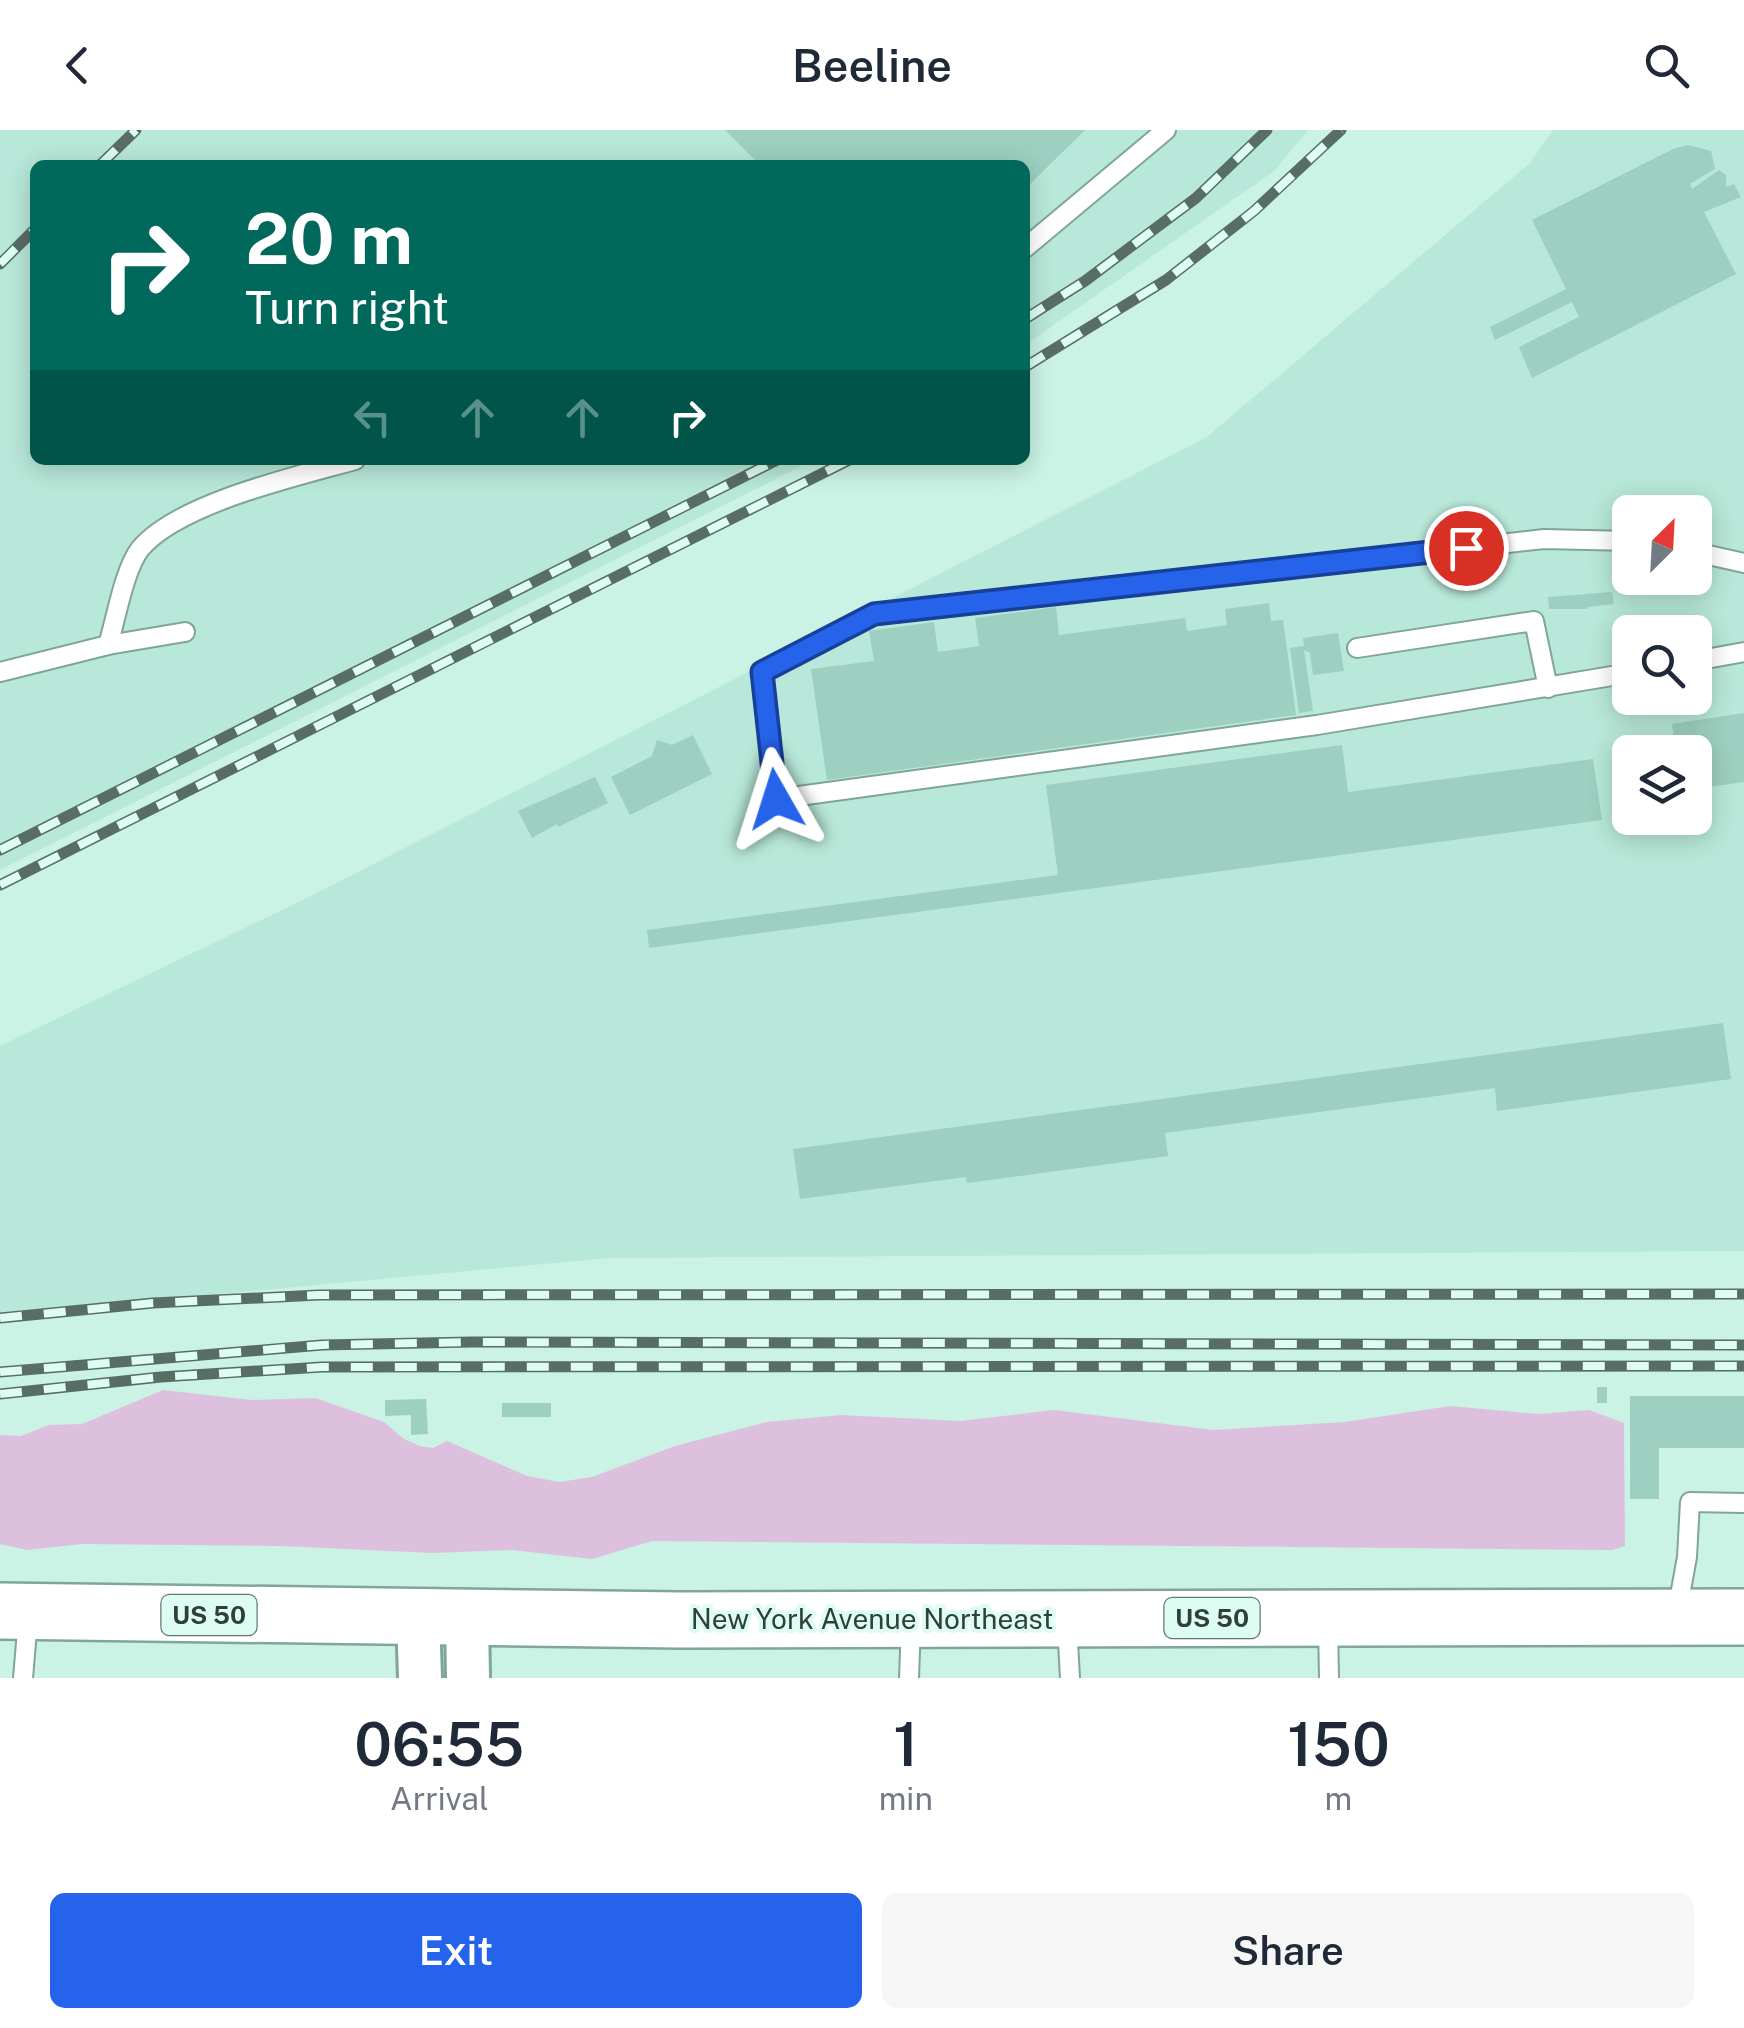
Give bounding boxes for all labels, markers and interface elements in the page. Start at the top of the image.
icon: back [50,38,105,93]
icon: search [1639,38,1694,93]
text: Beeline [792,39,952,92]
text: 20 m [245,197,413,280]
icon: right [80,200,210,330]
text: Turn right [245,281,449,334]
icon: left [345,390,400,445]
icon: ahead [450,390,505,445]
icon: ahead [555,390,610,445]
icon: right [660,390,715,445]
north arrow [1612,495,1712,595]
map controls [1612,495,1712,835]
pin [1424,506,1509,591]
icon: arrive [1439,521,1494,576]
button: search [1612,615,1712,715]
button: layers [1612,735,1712,835]
position arrow [724,747,828,851]
road number: US 50 [162,1595,256,1635]
road number: US 50 [1164,1598,1260,1638]
street label: New York Avenue Northeast [691,1602,1053,1635]
text: 06:55 [354,1709,524,1780]
text: 1 [893,1709,918,1780]
text: 150 [1287,1709,1390,1780]
text: Arrival [390,1780,489,1817]
text: min [879,1780,933,1817]
text: m [1325,1780,1352,1817]
button: Exit [50,1893,862,2008]
button: Share [882,1893,1694,2008]

